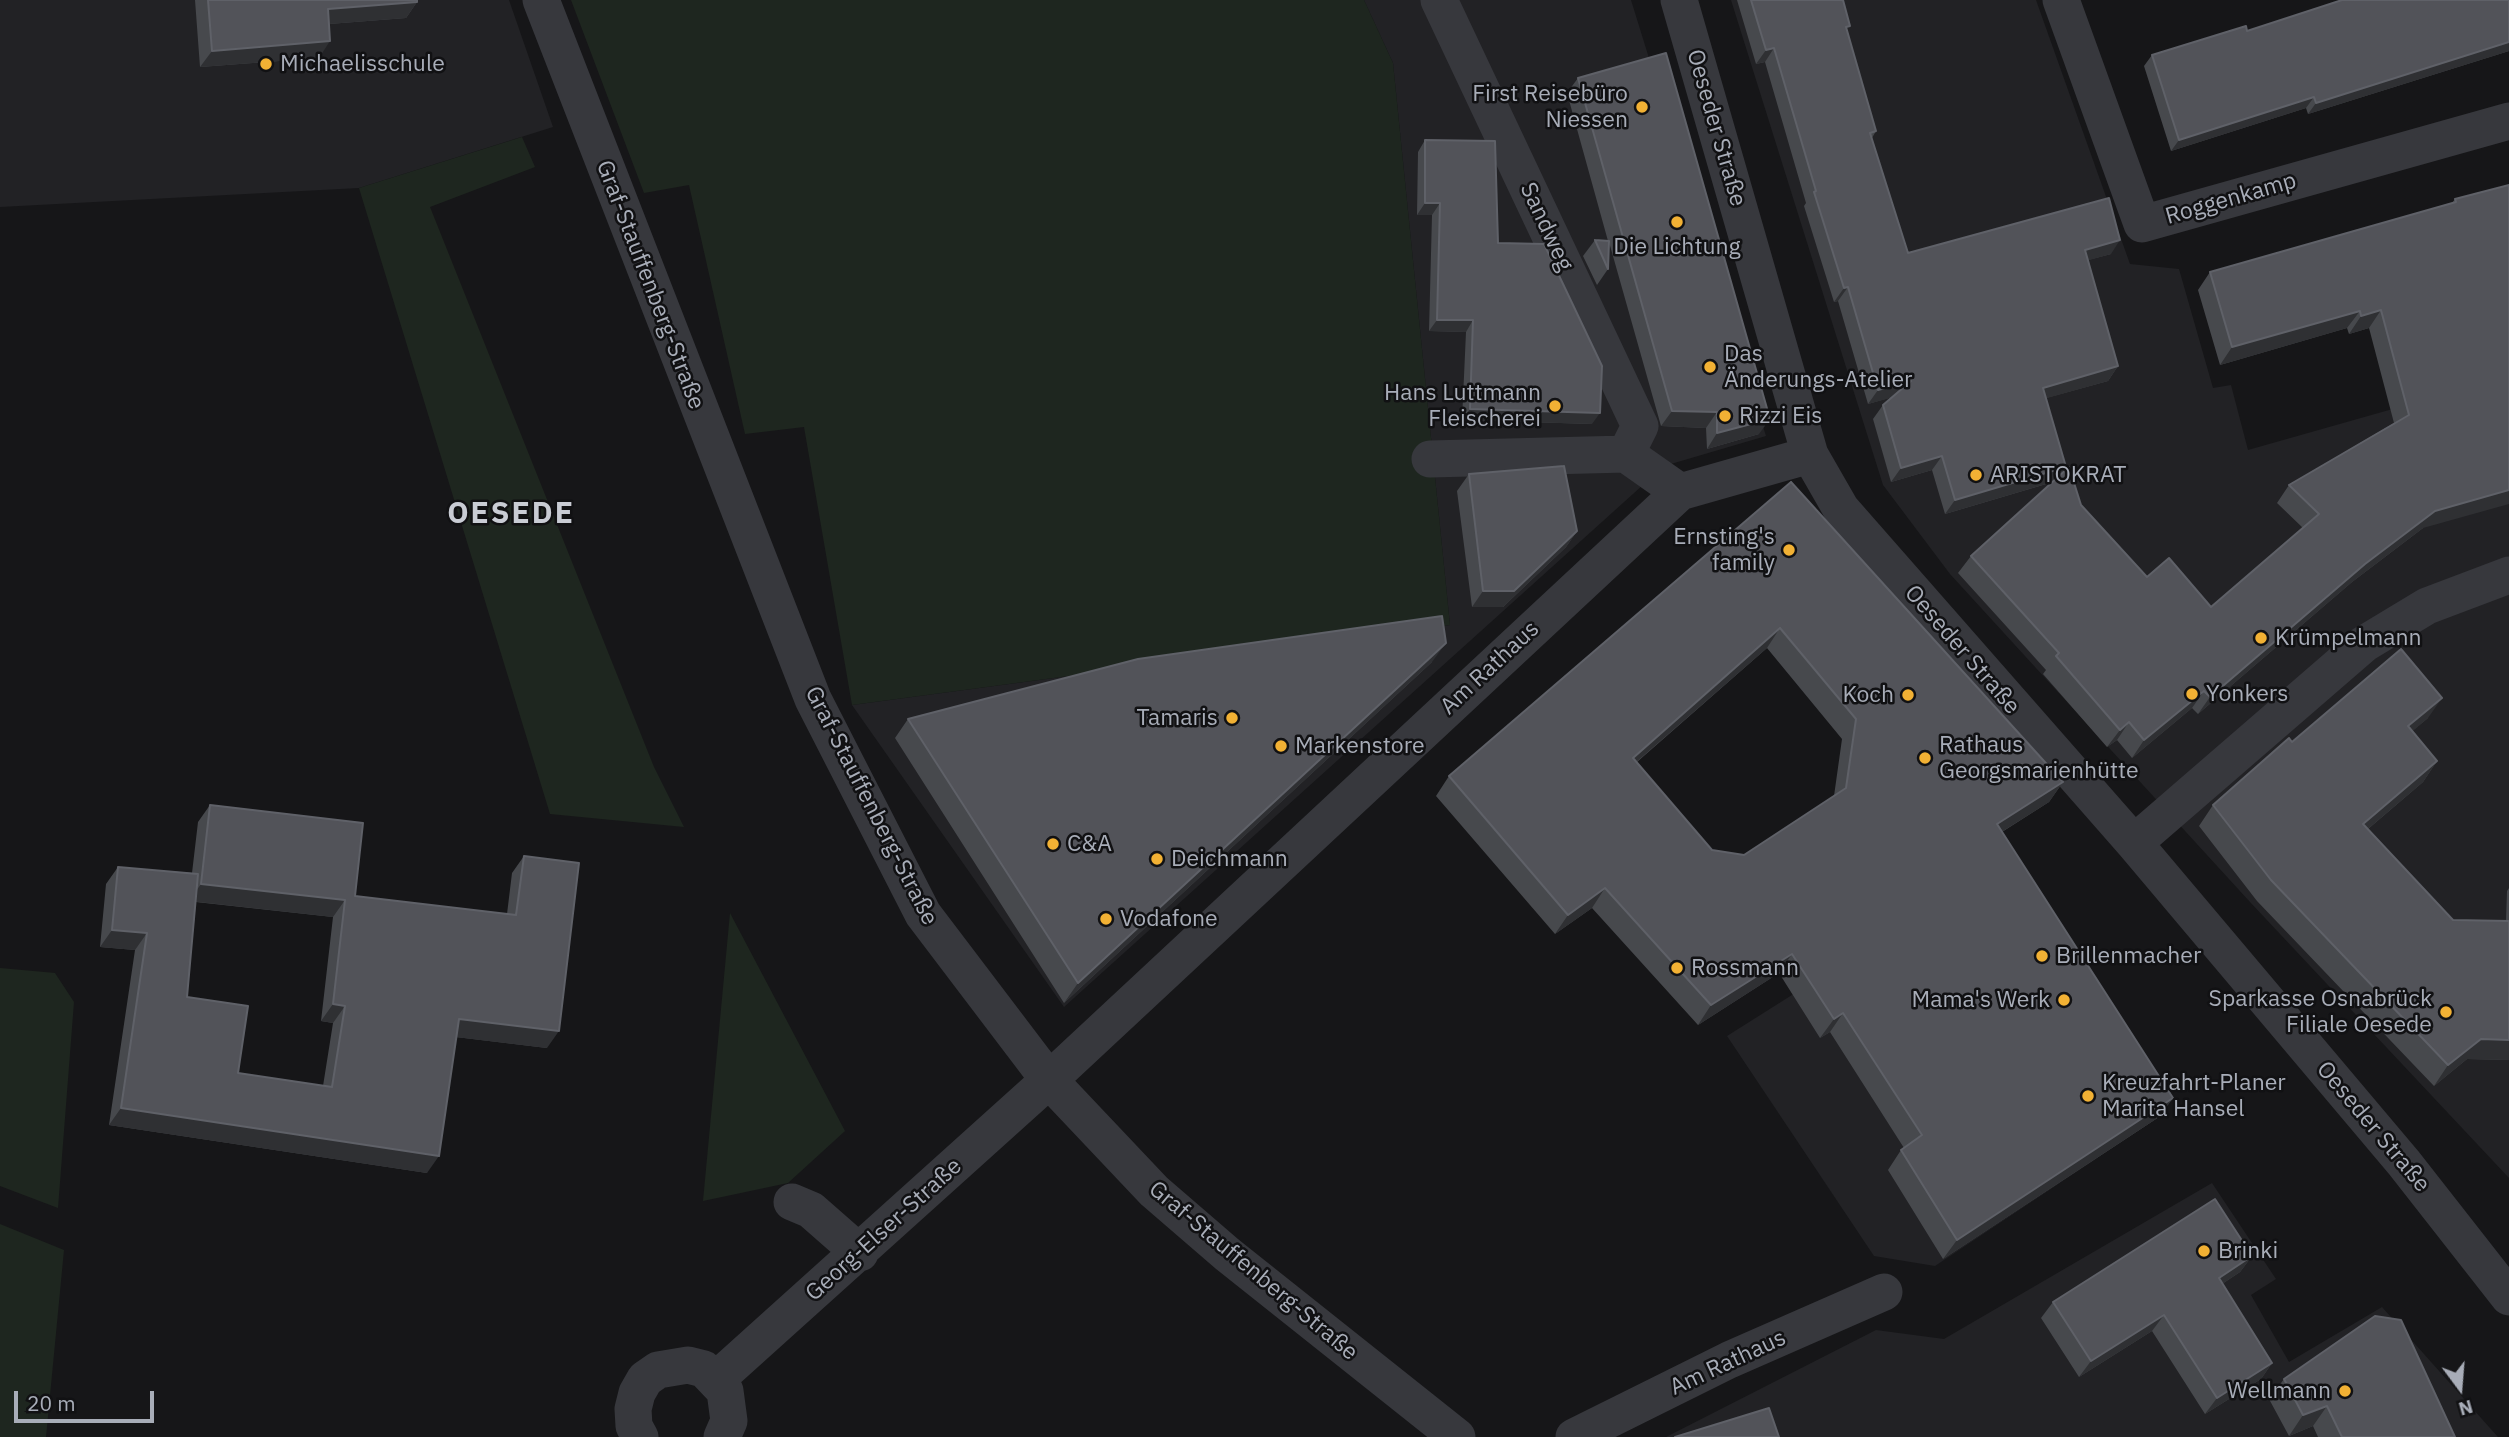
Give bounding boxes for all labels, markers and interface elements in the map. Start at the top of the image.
street label: Oeseder Straße [1680,46,1752,210]
place label: Michaelisschule [280,50,445,78]
marker: Michaelisschule [258,56,274,72]
place label: First Reisebüro Niessen [1472,80,1628,134]
marker: First Reisebüro Niessen [1634,99,1650,115]
street label: Graf-Stauffenberg-Straße [590,157,710,413]
street label: Roggenkamp [2162,167,2300,231]
street label: Sandweg [1514,178,1578,276]
marker: Die Lichtung [1669,214,1685,230]
place label: Die Lichtung [1613,233,1741,261]
place label: Das Änderungs-Atelier [1724,340,1913,394]
marker: Das Änderungs-Atelier [1702,359,1718,375]
place label: Hans Luttmann Fleischerei [1384,379,1541,433]
marker: Hans Luttmann Fleischerei [1547,398,1563,414]
place label: Rizzi Eis [1739,402,1822,430]
marker: Rizzi Eis [1717,408,1733,424]
place label: ARISTOKRAT [1990,461,2126,489]
marker: ARISTOKRAT [1968,467,1984,483]
district label: OESEDE [448,496,574,532]
place label: Ernsting's family [1673,523,1775,577]
marker: Ernsting's family [1781,542,1797,558]
street label: Oeseder Straße [1898,580,2026,720]
street label: Am Rathaus [1435,615,1545,721]
place label: Krümpelmann [2275,624,2422,652]
marker: Krümpelmann [2253,630,2269,646]
place label: Yonkers [2206,680,2288,708]
place label: Koch [1842,681,1894,709]
street label: Graf-Stauffenberg-Straße [799,682,943,930]
marker: Yonkers [2184,686,2200,702]
marker: Koch [1900,687,1916,703]
place label: Tamaris [1136,704,1218,732]
marker: Tamaris [1224,710,1240,726]
place label: Rathaus Georgsmarienhütte [1939,731,2139,785]
place label: Markenstore [1295,732,1425,760]
marker: Markenstore [1273,738,1289,754]
marker: Rathaus Georgsmarienhütte [1917,750,1933,766]
place label: C&A [1067,830,1112,858]
marker: C&A [1045,836,1061,852]
place label: Deichmann [1171,845,1288,873]
marker: Deichmann [1149,851,1165,867]
place label: Vodafone [1120,905,1218,933]
marker: Vodafone [1098,911,1114,927]
place label: Brillenmacher [2056,942,2201,970]
marker: Brillenmacher [2034,948,2050,964]
place label: Rossmann [1691,954,1799,982]
marker: Rossmann [1669,960,1685,976]
place label: Sparkasse Osnabrück Filiale Oesede [2209,985,2432,1039]
place label: Mama's Werk [1911,986,2050,1014]
marker: Mama's Werk [2056,992,2072,1008]
marker: Sparkasse Osnabrück Filiale Oesede [2438,1004,2454,1020]
street label: Oeseder Straße [2310,1056,2436,1198]
place label: Kreuzfahrt-Planer Marita Hansel [2102,1069,2286,1123]
marker: Kreuzfahrt-Planer Marita Hansel [2080,1088,2096,1104]
street label: Georg-Elser-Straße [800,1153,968,1307]
street label: Graf-Stauffenberg-Straße [1143,1176,1363,1366]
place label: Brinki [2218,1237,2278,1265]
marker: Brinki [2196,1243,2212,1259]
street label: Am Rathaus [1666,1324,1790,1402]
north arrow [2425,1353,2495,1423]
place label: Wellmann [2227,1377,2331,1405]
scale bar [18,1378,158,1422]
marker: Wellmann [2337,1383,2353,1399]
text: 20 m [27,1389,76,1417]
text: N [2456,1395,2476,1422]

